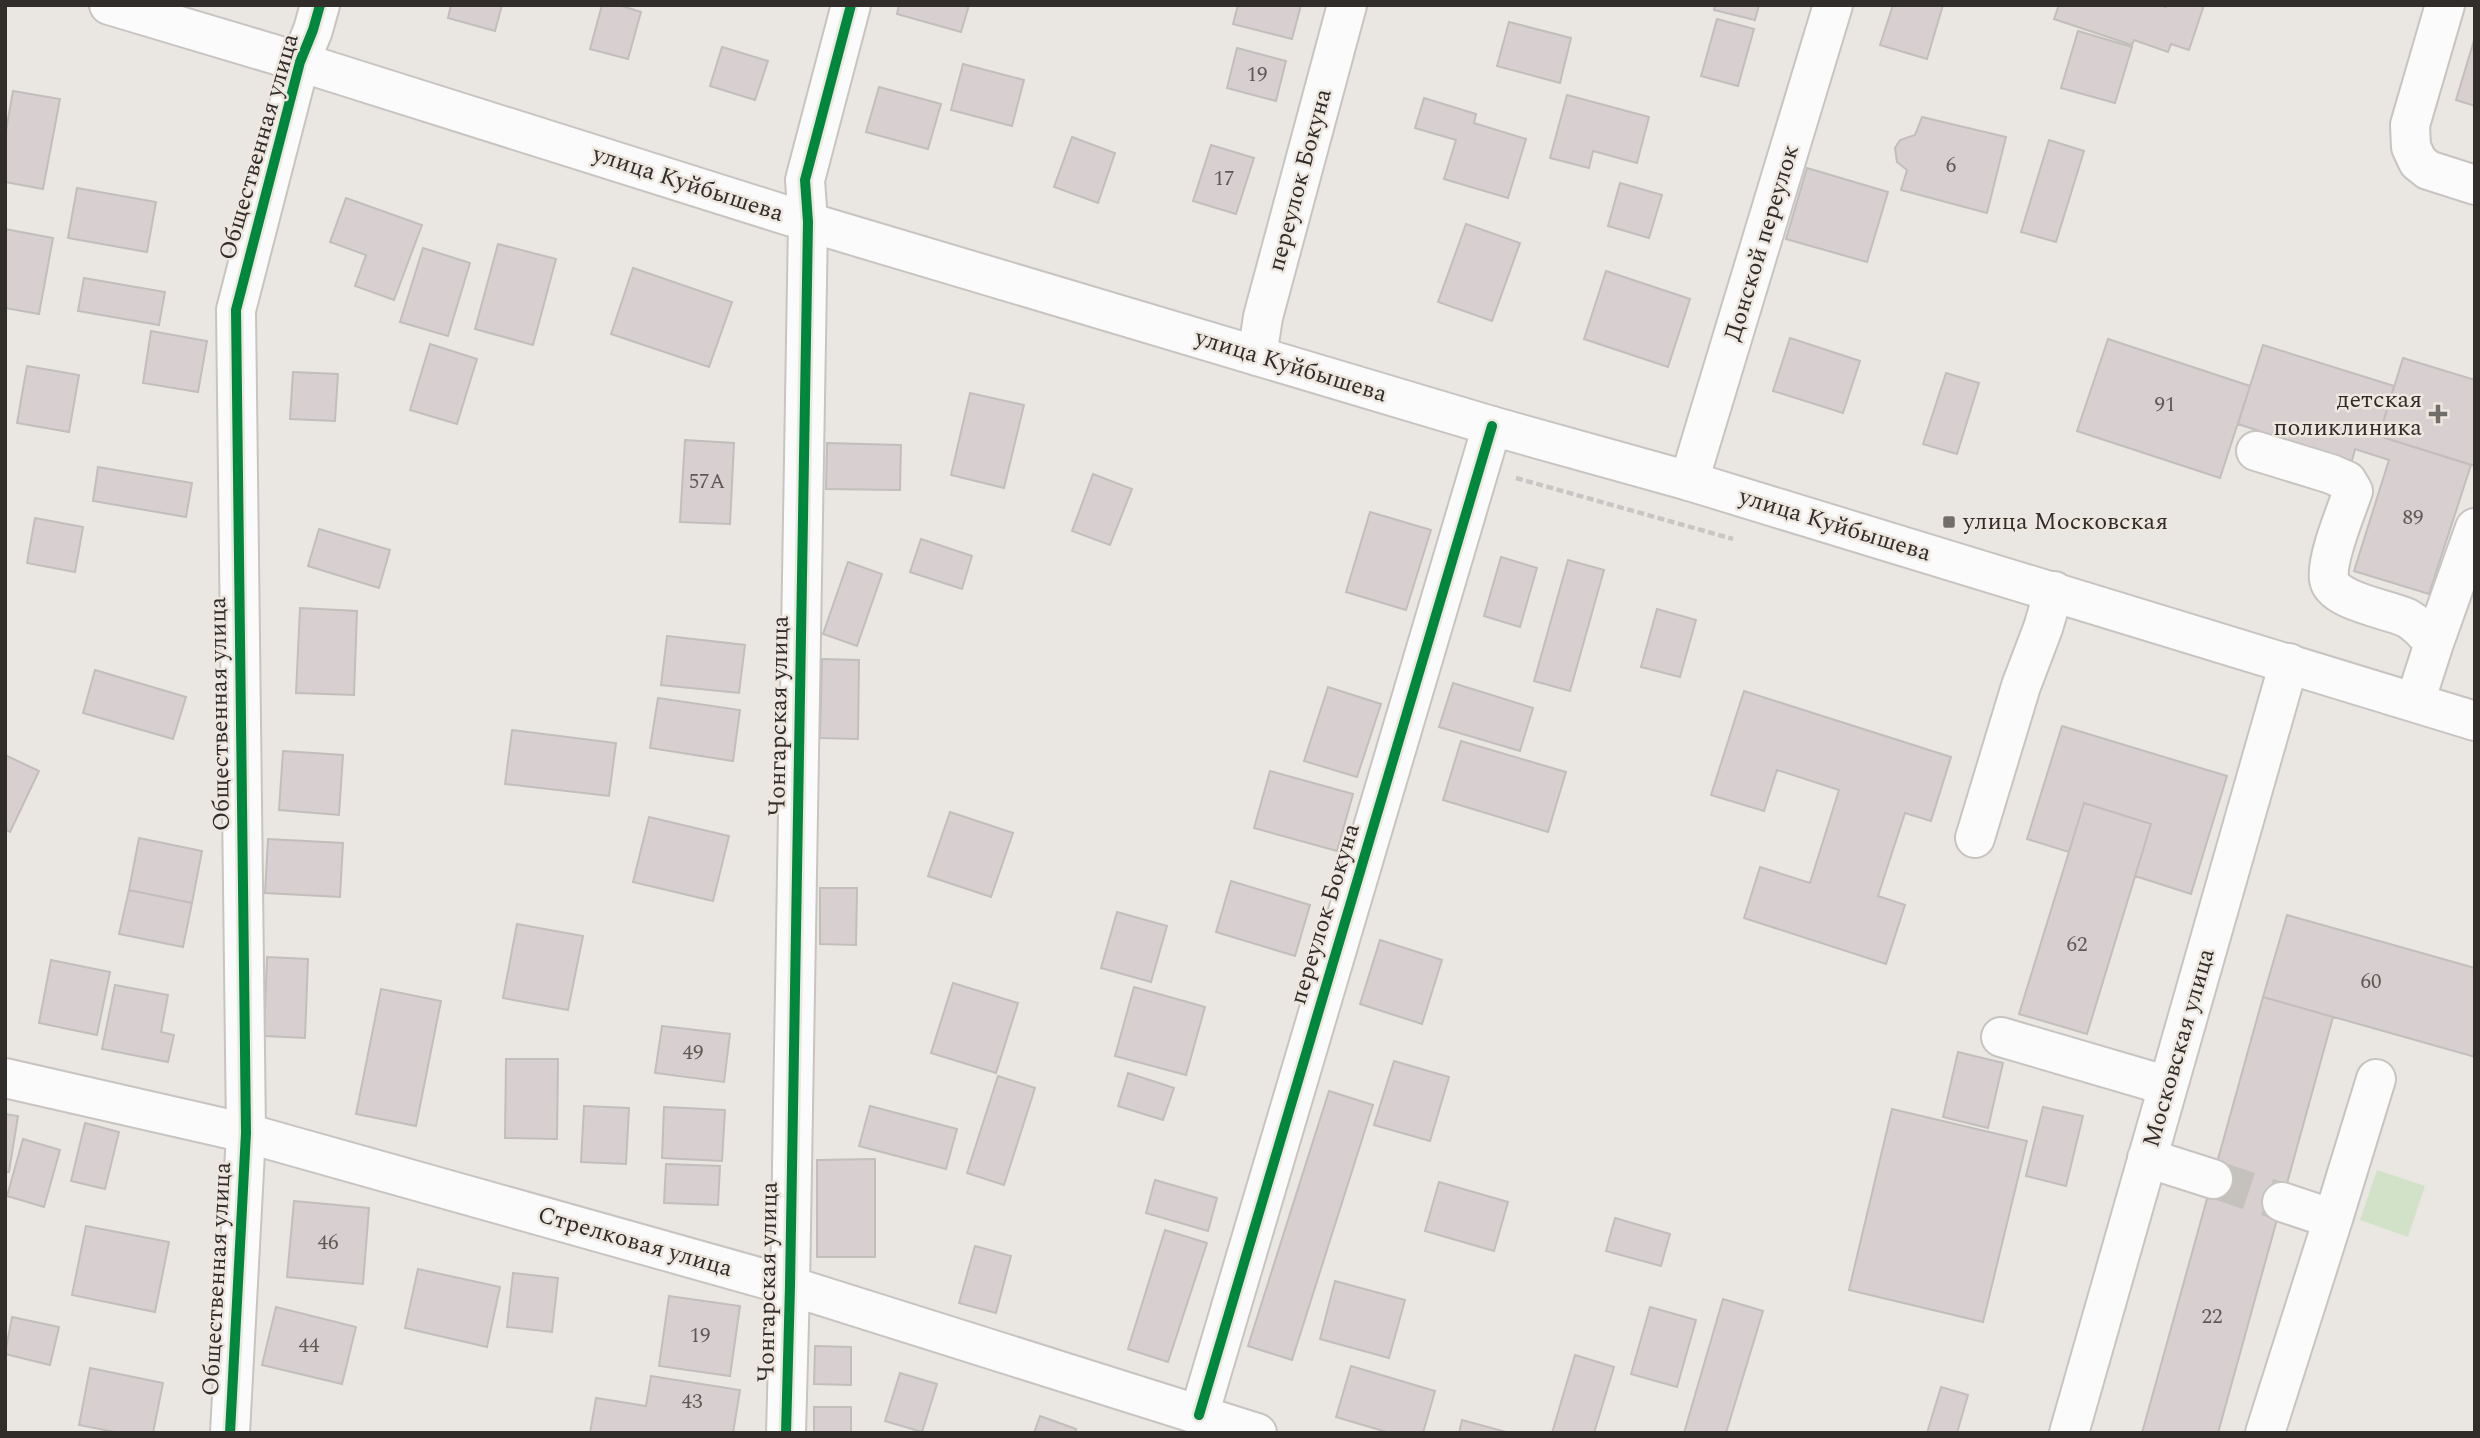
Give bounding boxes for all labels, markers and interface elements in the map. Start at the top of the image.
street label: Общественная улица [209,29,309,265]
house number: 19 [1247,59,1268,91]
street label: переулок Бокуна [1258,85,1342,275]
street label: улица Куйбышева [587,136,789,232]
street label: Донской переулок [1715,140,1809,346]
house number: 6 [1946,150,1956,182]
house number: 17 [1214,163,1235,195]
street label: улица Куйбышева [1190,319,1392,412]
place label: детская поликлиника [2274,382,2422,446]
house number: 91 [2155,389,2176,421]
marker: детская поликлиника [2428,404,2448,424]
house number: 57А [689,466,726,498]
street label: улица Куйбышева [1734,478,1936,571]
house number: 89 [2403,502,2424,534]
place label: улица Московская [1962,504,2168,540]
marker: улица Московская [1941,514,1957,530]
street label: Общественная улица [200,596,240,831]
street label: Чонгарская улица [759,615,799,817]
street label: переулок Бокуна [1280,819,1370,1009]
house number: 62 [2067,929,2088,961]
street label: Московская улица [2133,944,2225,1152]
house number: 60 [2361,966,2382,998]
house number: 49 [683,1037,704,1069]
street label: Общественная улица [193,1161,241,1397]
street label: Чонгарская улица [748,1181,788,1383]
street label: Стрелковая улица [533,1197,737,1287]
house number: 46 [318,1227,339,1259]
house number: 22 [2202,1301,2223,1333]
house number: 19 [690,1320,711,1352]
house number: 44 [299,1330,320,1362]
house number: 43 [682,1386,703,1418]

